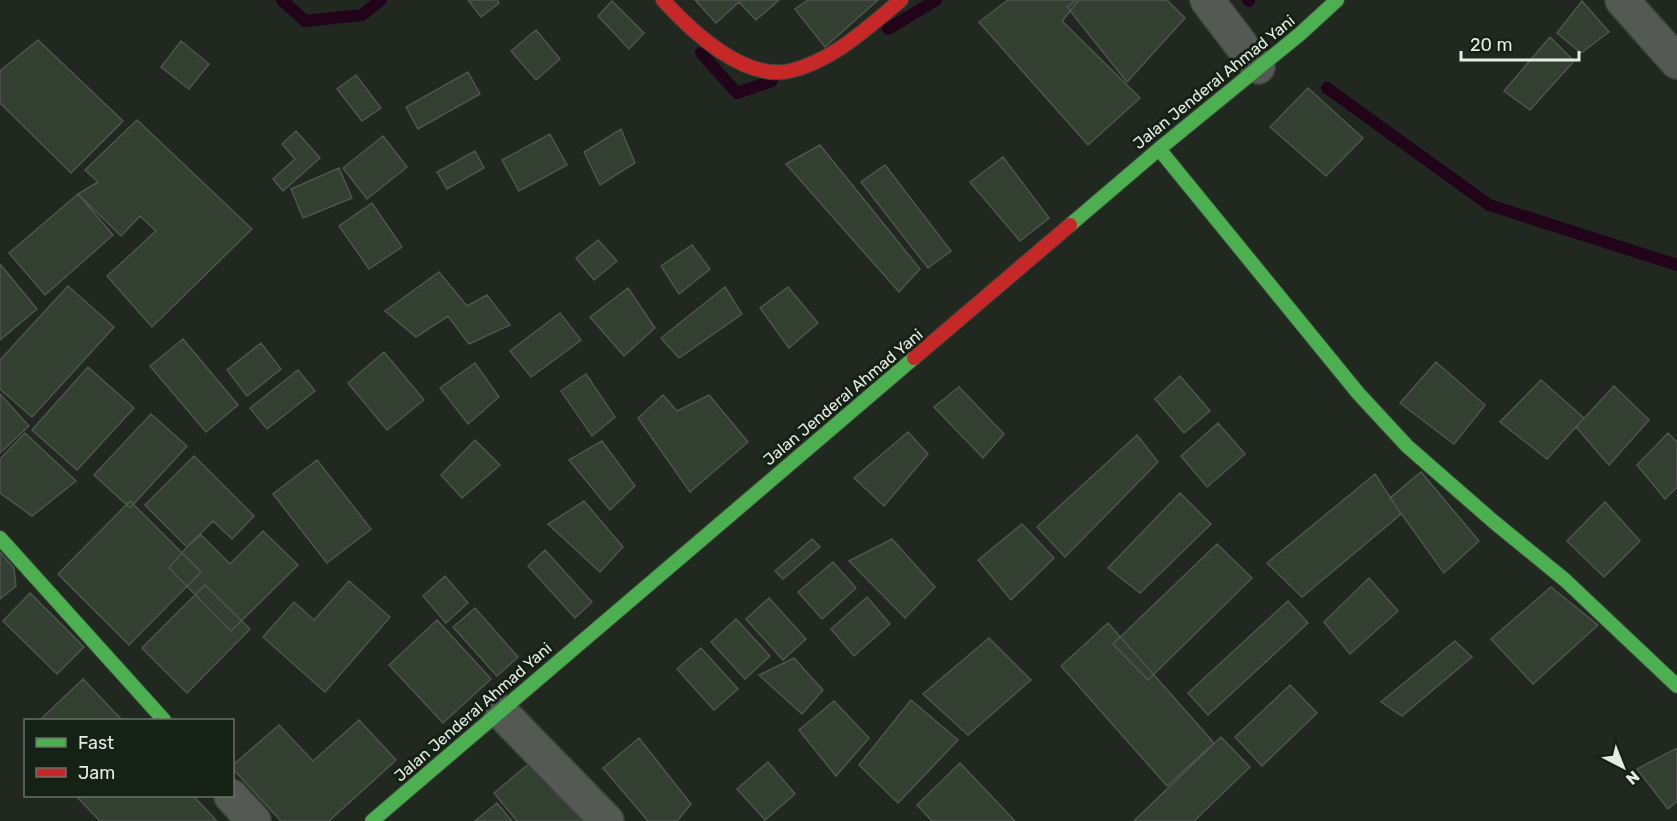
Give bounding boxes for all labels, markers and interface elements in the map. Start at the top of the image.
street label: Jalan Jenderal Ahmad Yani [1129,11,1299,153]
scale bar [1461,24,1580,62]
text: 20 m [1470,34,1512,56]
street label: Jalan Jenderal Ahmad Yani [759,325,927,469]
street label: Jalan Jenderal Ahmad Yani [390,638,556,786]
legend [24,719,234,797]
text: Fast [78,732,114,754]
north arrow [1593,737,1653,797]
text: Jam [78,762,115,784]
text: N [1622,767,1643,789]

